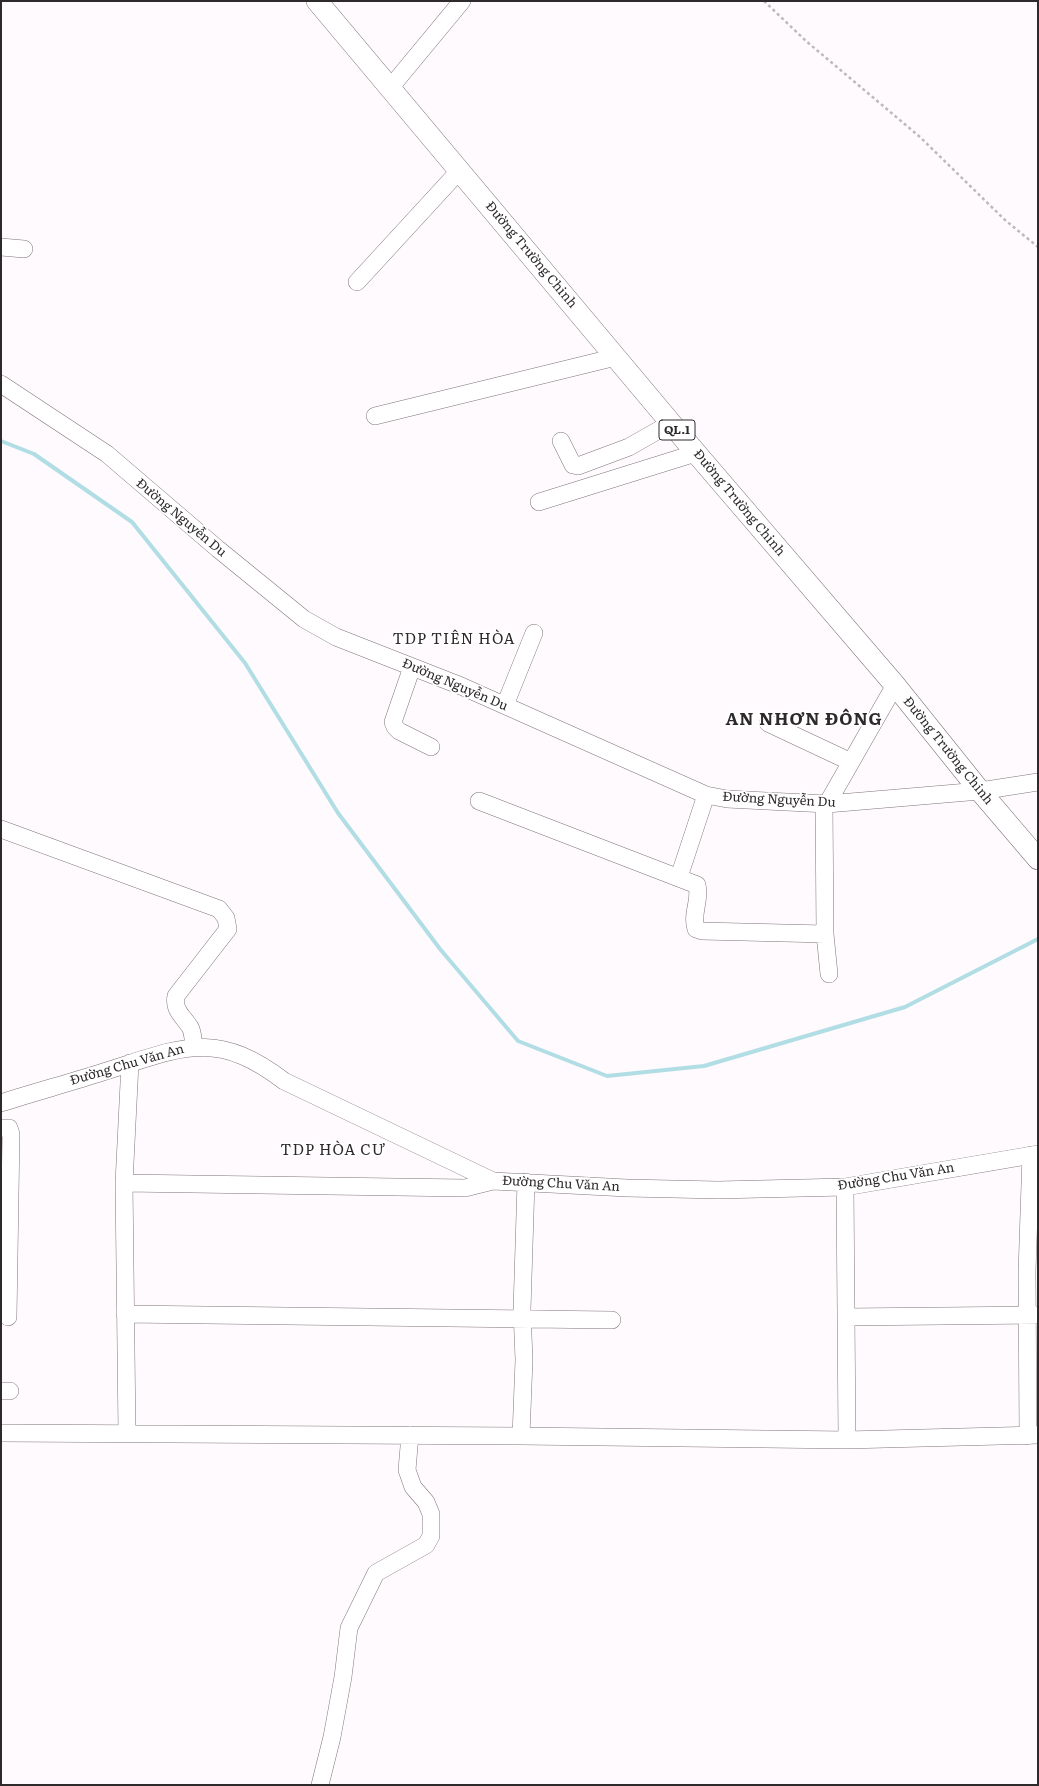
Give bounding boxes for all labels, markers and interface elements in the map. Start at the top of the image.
street label: Đường Trường Chinh [482,199,580,311]
road number: QL.1 [659,420,695,440]
street label: Đường Trường Chinh [690,447,788,559]
street label: Đường Nguyễn Du [133,476,229,560]
district label: TDP TIÊN HÒA [392,631,516,649]
street label: Đường Nguyễn Du [400,656,510,714]
street label: Đường Trường Chinh [900,694,996,808]
district label: AN NHƠN ĐÔNG [725,710,883,730]
street label: Đường Nguyễn Du [722,789,836,811]
street label: Đường Chu Văn An [68,1041,186,1089]
district label: TDP HÒA CƯ [280,1142,386,1160]
street label: Đường Chu Văn An [837,1160,955,1194]
street label: Đường Chu Văn An [502,1173,620,1195]

